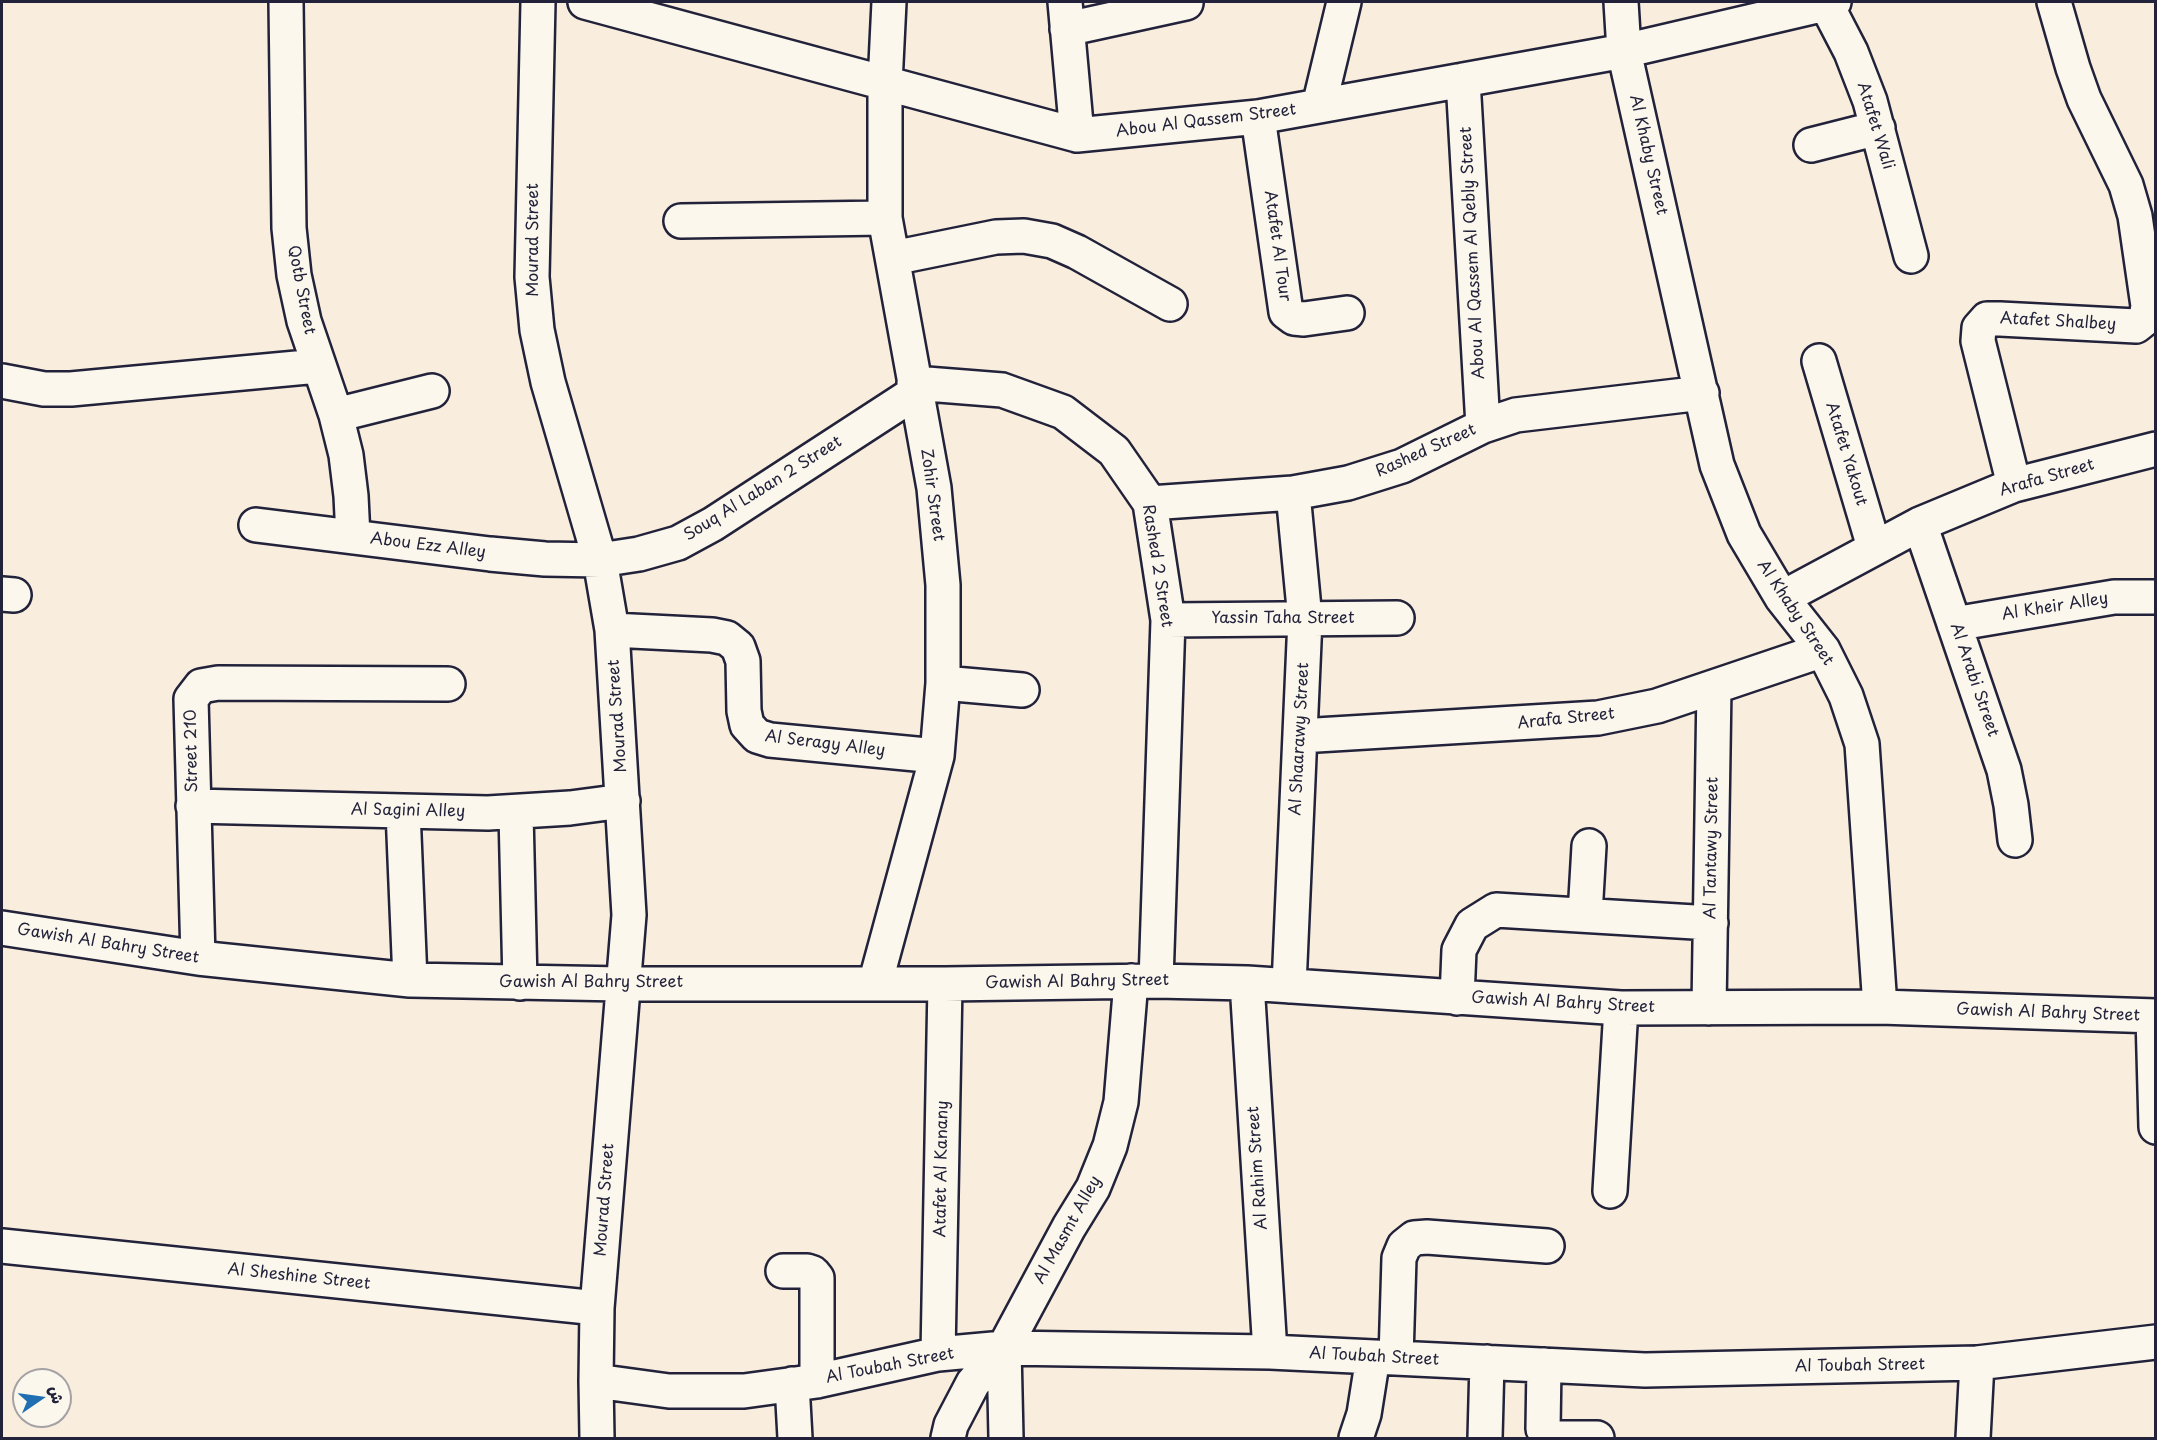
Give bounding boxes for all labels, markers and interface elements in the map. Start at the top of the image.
street label: Atafet Wali [1853,80,1897,172]
street label: Al Khaby Street [1625,93,1671,217]
street label: Abou Al Qassem Street [1115,100,1297,142]
street label: Abou Al Qassem Al Qebly Street [1457,126,1489,380]
street label: Mourad Street [524,183,544,297]
street label: Atafet Al Tour [1260,189,1294,303]
street label: Qotb Street [283,244,319,336]
street label: Atafet Shalbey [1999,309,2117,335]
street label: Atafet Yakout [1821,400,1871,508]
street label: Rashed Street [1373,420,1479,482]
street label: Souq Al Laban 2 Street [681,432,845,546]
street label: Zohir Street [916,448,948,542]
street label: Arafa Street [1997,455,2097,501]
street label: Rashed 2 Street [1138,503,1176,629]
street label: Abou Ezz Alley [369,529,487,563]
street label: Al Khaby Street [1753,557,1837,669]
street label: Al Kheir Alley [2000,589,2110,625]
street label: Yassin Taha Street [1211,609,1355,629]
street label: Al Arabi Street [1946,621,2002,739]
street label: Mourad Street [604,659,632,773]
street label: Al Shaarawy Street [1286,662,1314,816]
street label: Arafa Street [1516,704,1616,734]
street label: Street 210 [182,709,202,793]
street label: Al Seragy Alley [764,727,886,761]
street label: Al Tantawy Street [1701,777,1723,919]
street label: Al Sagini Alley [351,800,465,822]
street label: Gawish Al Bahry Street [16,920,200,968]
street label: Gawish Al Bahry Street [985,971,1169,993]
street label: Gawish Al Bahry Street [499,973,683,993]
street label: Gawish Al Bahry Street [1471,989,1655,1017]
street label: Gawish Al Bahry Street [1956,1000,2140,1026]
street label: Atafet Al Kanany [931,1100,953,1238]
street label: Al Rahim Street [1244,1106,1272,1230]
street label: Mourad Street [591,1143,619,1257]
street label: Al Masmt Alley [1030,1173,1106,1287]
street label: Al Sheshine Street [227,1260,371,1294]
street label: Al Toubah Street [824,1344,956,1388]
street label: Al Toubah Street [1309,1344,1439,1370]
street label: Al Toubah Street [1795,1355,1925,1377]
north arrow [12,1368,72,1428]
text: ش [44,1383,71,1406]

